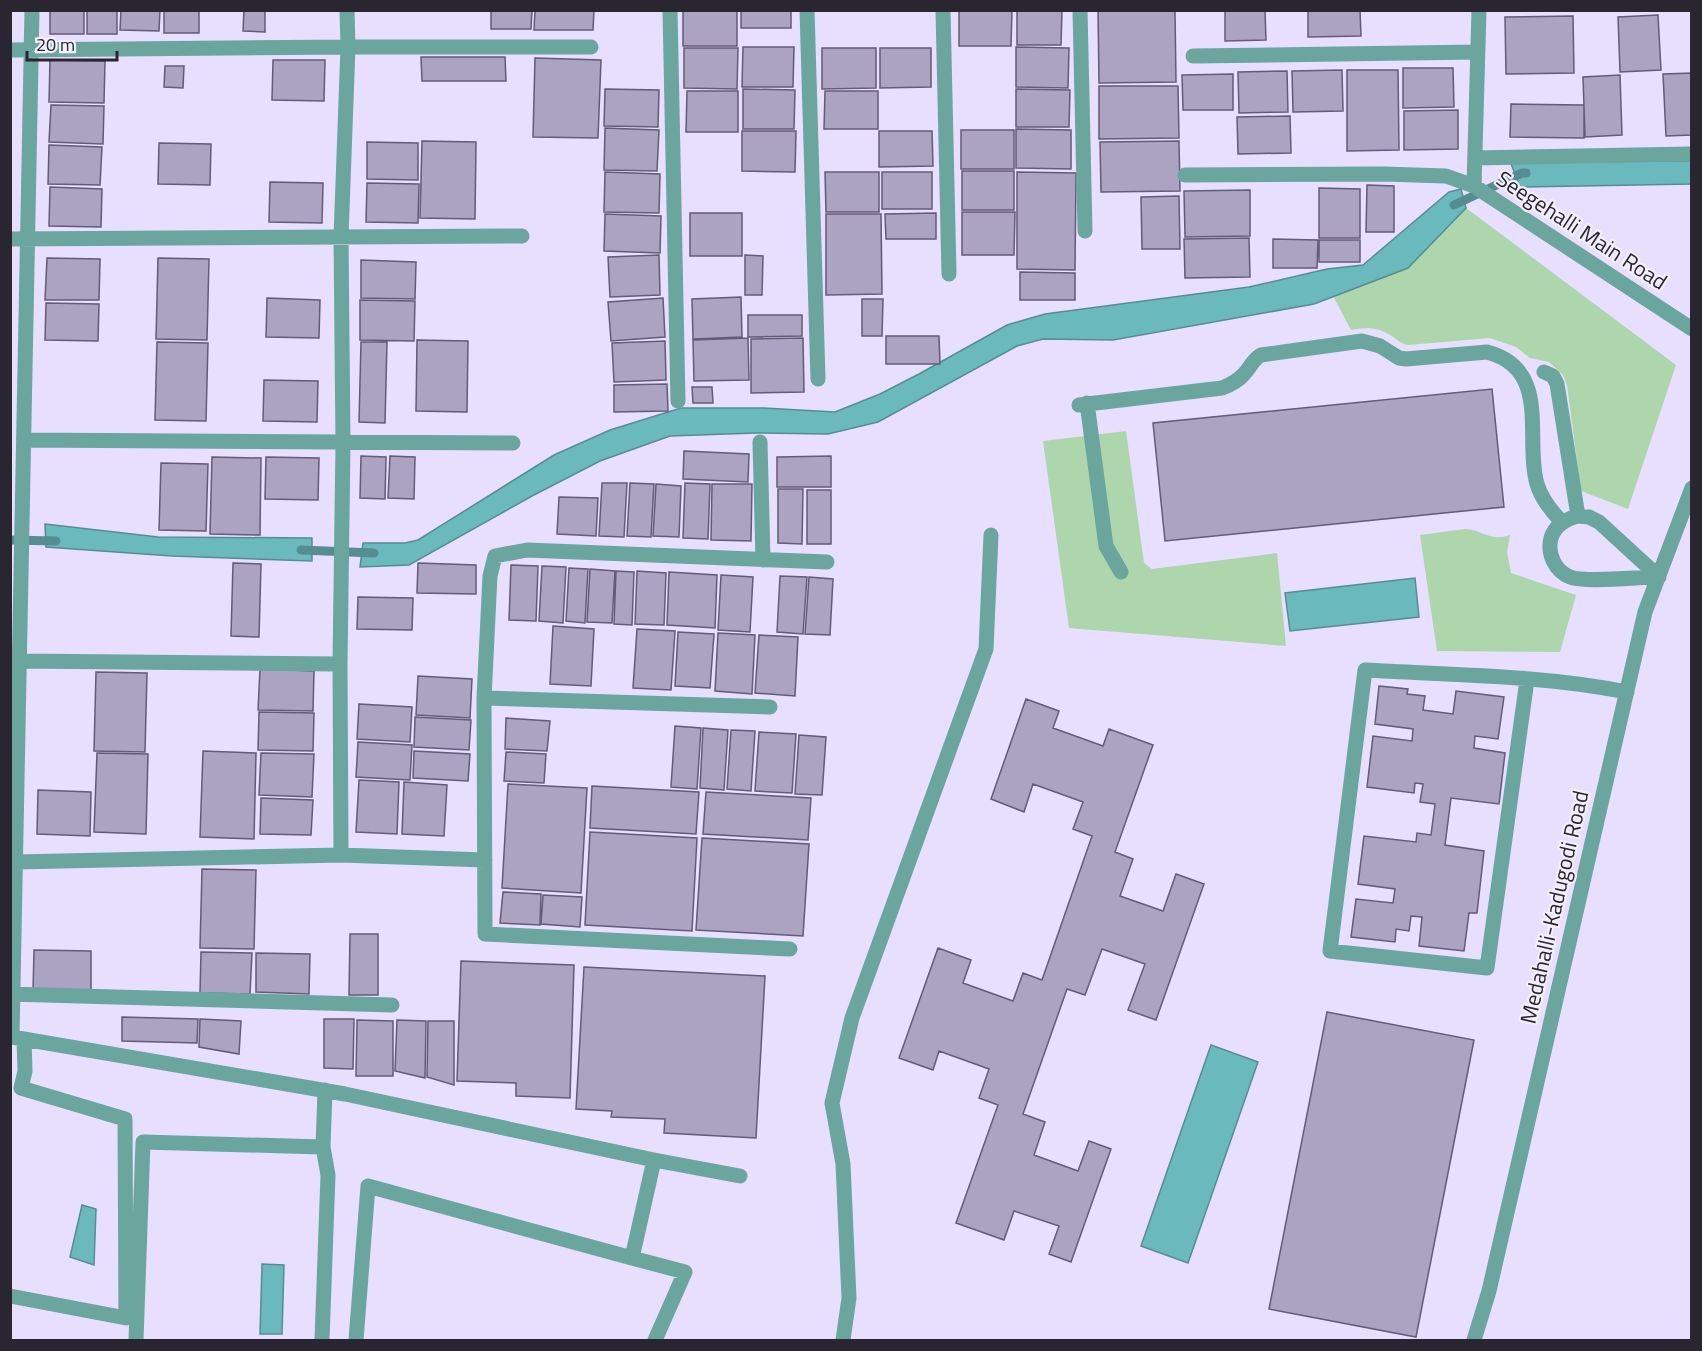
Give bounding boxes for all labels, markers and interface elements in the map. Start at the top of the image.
scale bar [27,24,117,62]
text: 20 m [36,31,75,58]
street label: Seegehalli Main Road [1490,162,1674,298]
street label: Medahalli-Kadugodi Road [1511,787,1597,1027]

